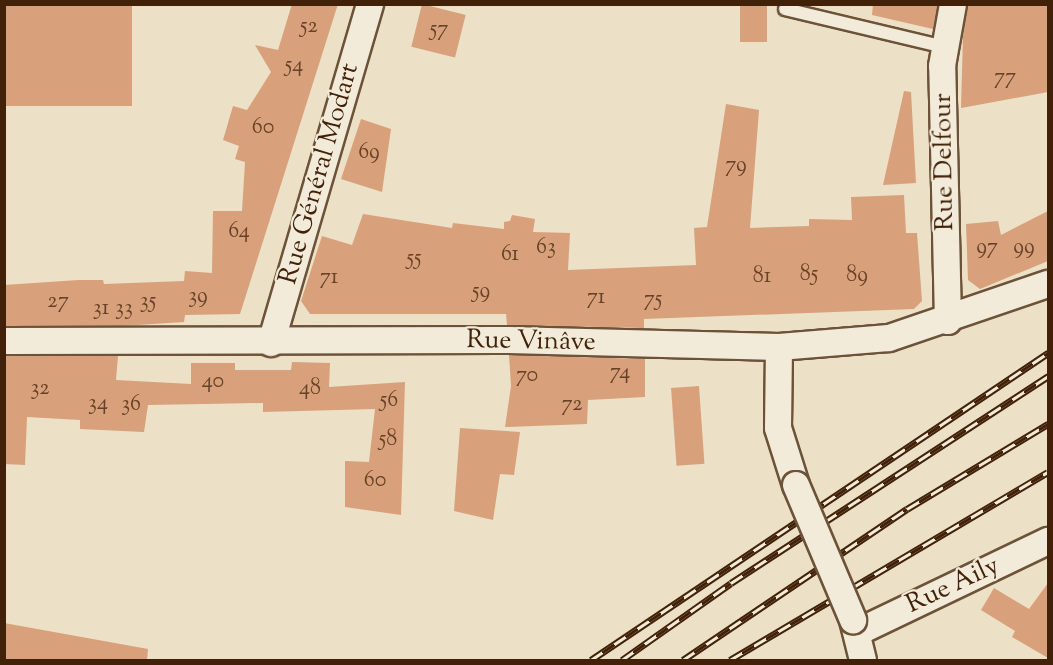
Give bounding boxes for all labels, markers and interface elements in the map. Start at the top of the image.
house number: 52 [300,15,318,41]
house number: 57 [430,18,448,44]
house number: 54 [285,54,303,80]
street label: Rue Général Modart [274,60,366,288]
house number: 77 [994,66,1016,92]
street label: Rue Delfour [928,93,962,231]
house number: 60 [252,116,274,142]
house number: 69 [358,141,380,167]
house number: 79 [725,154,747,180]
house number: 64 [228,220,250,246]
house number: 63 [536,236,556,262]
house number: 97 [976,236,998,262]
house number: 99 [1013,236,1035,262]
house number: 61 [501,243,519,269]
house number: 55 [406,247,422,273]
house number: 85 [800,263,818,289]
house number: 89 [846,264,868,290]
house number: 81 [753,265,771,291]
house number: 71 [320,266,338,292]
house number: 59 [472,280,490,306]
house number: 39 [188,285,208,311]
house number: 71 [587,286,605,312]
house number: 75 [644,288,662,314]
house number: 27 [47,290,69,316]
house number: 35 [140,290,156,316]
house number: 31 [93,297,109,323]
house number: 33 [115,297,133,323]
street label: Rue Vinâve [466,325,596,359]
house number: 74 [610,361,630,387]
house number: 70 [516,364,538,390]
house number: 40 [202,370,224,396]
house number: 32 [30,377,50,403]
house number: 48 [299,377,321,403]
house number: 56 [380,389,398,415]
house number: 34 [88,392,108,418]
house number: 36 [121,393,141,419]
house number: 72 [561,393,583,419]
house number: 58 [379,428,397,454]
house number: 60 [364,469,386,495]
street label: Rue Aily [902,551,1004,621]

